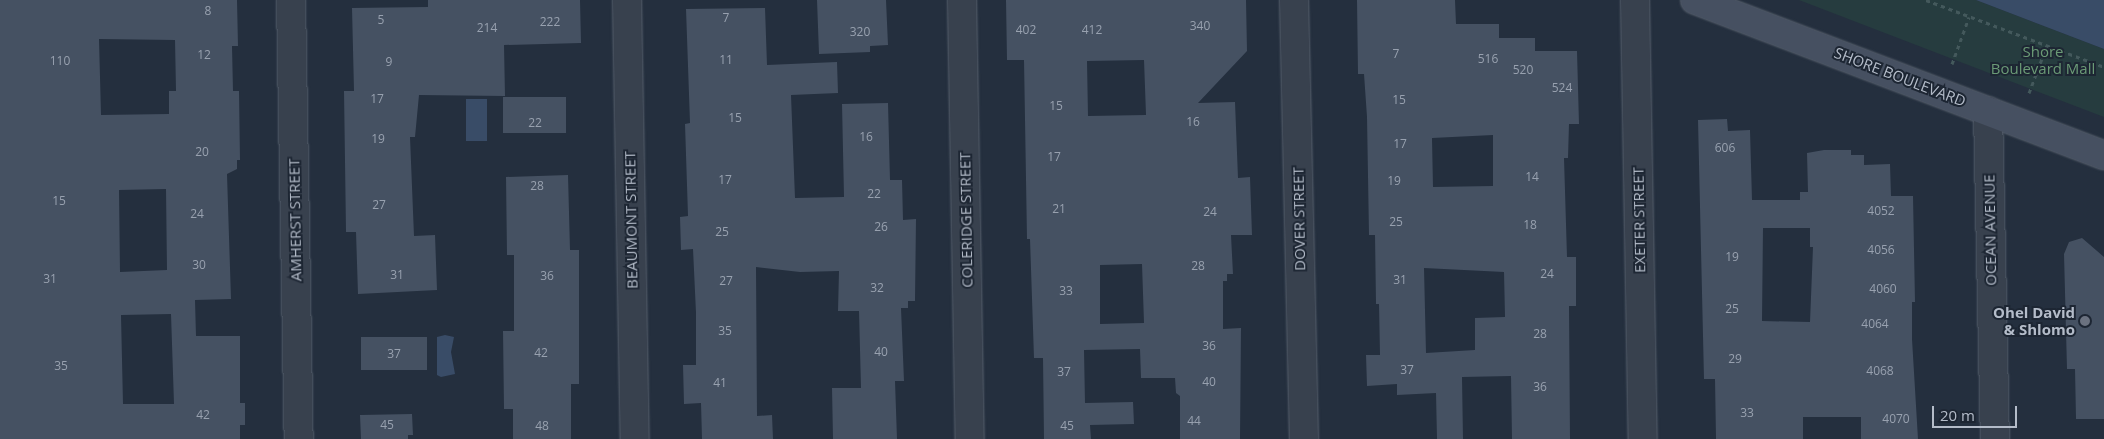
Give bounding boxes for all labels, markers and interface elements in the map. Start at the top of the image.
house number: 8 [205,4,211,18]
house number: 7 [723,11,729,25]
house number: 5 [378,13,384,27]
house number: 222 [540,15,560,29]
house number: 340 [1190,19,1210,33]
house number: 214 [477,21,497,35]
house number: 402 [1016,23,1036,37]
house number: 412 [1082,23,1102,37]
house number: 320 [850,25,870,39]
park label: Shore Boulevard Mall [1991,42,2095,77]
street label: SHORE BOULEVARD [1832,44,1968,110]
house number: 7 [1393,47,1399,61]
house number: 12 [197,48,211,62]
house number: 516 [1478,52,1498,66]
house number: 11 [719,53,733,67]
house number: 110 [50,54,70,68]
house number: 9 [386,55,392,69]
house number: 520 [1513,63,1533,77]
house number: 524 [1552,81,1572,95]
house number: 17 [370,92,384,106]
house number: 15 [1392,93,1406,107]
house number: 15 [1049,99,1063,113]
house number: 15 [728,111,742,125]
house number: 16 [1186,115,1200,129]
house number: 22 [528,116,542,130]
house number: 16 [859,130,873,144]
house number: 19 [371,132,385,146]
house number: 17 [1393,137,1407,151]
house number: 606 [1715,141,1735,155]
house number: 20 [195,145,209,159]
house number: 17 [1047,150,1061,164]
street label: BEAUMONT STREET [621,151,641,289]
street label: COLERIDGE STREET [956,152,976,288]
street label: AMHERST STREET [285,159,305,281]
street label: DOVER STREET [1289,167,1309,271]
street label: EXETER STREET [1629,167,1649,273]
house number: 14 [1525,170,1539,184]
house number: 17 [718,173,732,187]
house number: 19 [1387,174,1401,188]
street label: OCEAN AVENUE [1980,174,2000,286]
house number: 28 [530,179,544,193]
house number: 22 [867,187,881,201]
house number: 15 [52,194,66,208]
house number: 27 [372,198,386,212]
house number: 21 [1052,202,1066,216]
house number: 4052 [1867,204,1895,218]
house number: 24 [1203,205,1217,219]
house number: 24 [190,207,204,221]
house number: 25 [1389,215,1403,229]
house number: 18 [1523,218,1537,232]
house number: 26 [874,220,888,234]
house number: 25 [715,225,729,239]
house number: 4056 [1867,243,1895,257]
house number: 19 [1725,250,1739,264]
house number: 30 [192,258,206,272]
house number: 28 [1191,259,1205,273]
house number: 24 [1540,267,1554,281]
house number: 31 [390,268,404,282]
house number: 36 [540,269,554,283]
house number: 31 [43,272,57,286]
house number: 31 [1393,273,1407,287]
house number: 27 [719,274,733,288]
house number: 32 [870,281,884,295]
house number: 4060 [1869,282,1897,296]
house number: 33 [1059,284,1073,298]
house number: 25 [1725,302,1739,316]
place label: Ohel David & Shlomo [1993,303,2075,338]
marker: Ohel David & Shlomo [2079,315,2091,327]
house number: 4064 [1861,317,1889,331]
house number: 35 [718,324,732,338]
house number: 28 [1533,327,1547,341]
house number: 36 [1202,339,1216,353]
house number: 40 [874,345,888,359]
house number: 42 [534,346,548,360]
house number: 37 [387,347,401,361]
house number: 29 [1728,352,1742,366]
house number: 35 [54,359,68,373]
house number: 37 [1400,363,1414,377]
house number: 4068 [1866,364,1894,378]
house number: 37 [1057,365,1071,379]
house number: 40 [1202,375,1216,389]
house number: 41 [713,376,727,390]
house number: 36 [1533,380,1547,394]
scale bar [1934,396,2019,428]
text: 20 m [1940,405,1975,425]
house number: 33 [1740,406,1754,420]
house number: 42 [196,408,210,422]
house number: 4070 [1882,412,1910,426]
house number: 44 [1187,414,1201,428]
house number: 45 [380,418,394,432]
house number: 48 [535,419,549,433]
house number: 45 [1060,419,1074,433]

